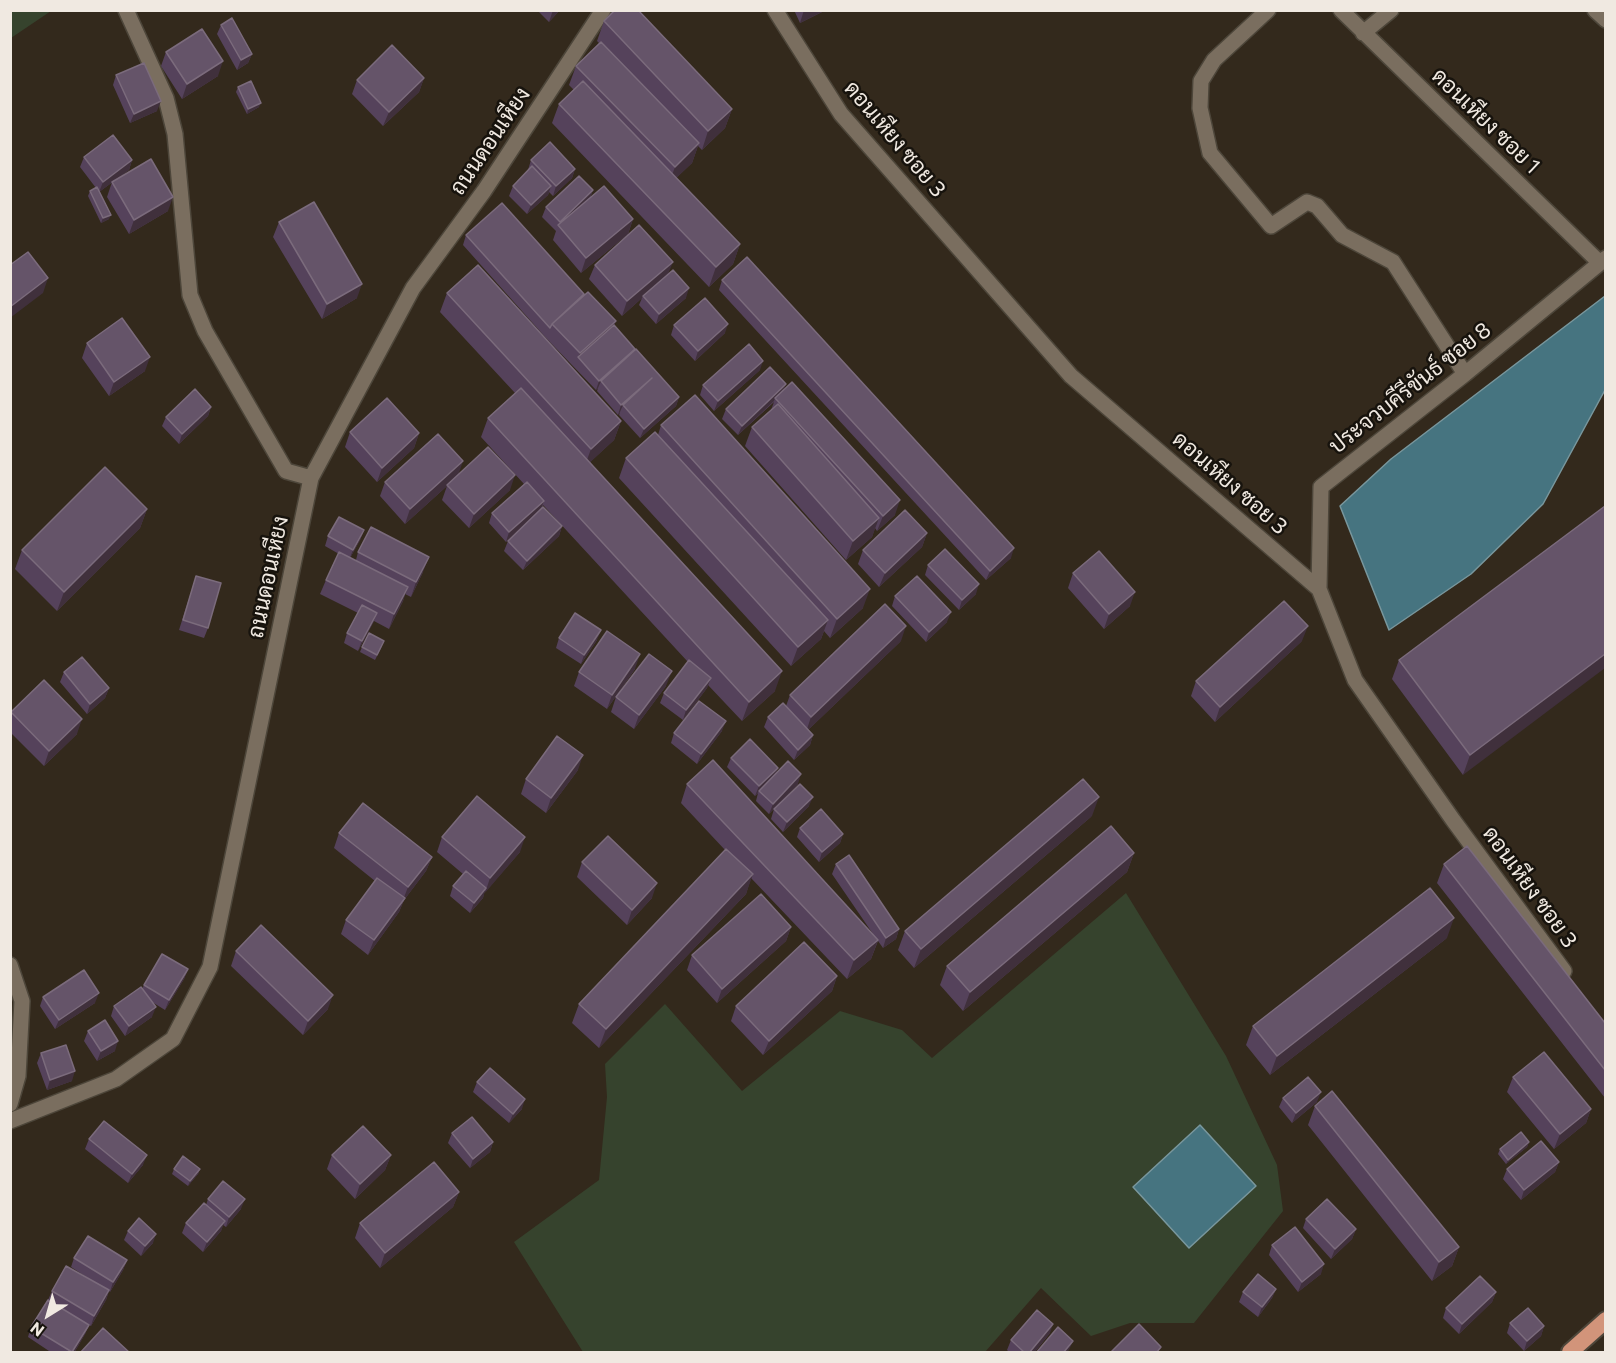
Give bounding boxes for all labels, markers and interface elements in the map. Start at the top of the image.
street label: ดอนเหียง ซอย 1 [1426,63,1546,179]
street label: ดอนเหียง ซอย 3 [839,76,951,202]
street label: ถนนดอนเหียง [444,82,536,200]
street label: ประจวบคีรีขันธ์ ซอย 8 [1324,317,1496,459]
street label: ดอนเหียง ซอย 3 [1167,426,1293,540]
street label: ถนนดอนเหียง [242,514,294,640]
street label: ดอนเหียง ซอย 3 [1477,821,1583,953]
north arrow [18,1285,78,1345]
text: N [26,1319,47,1341]

